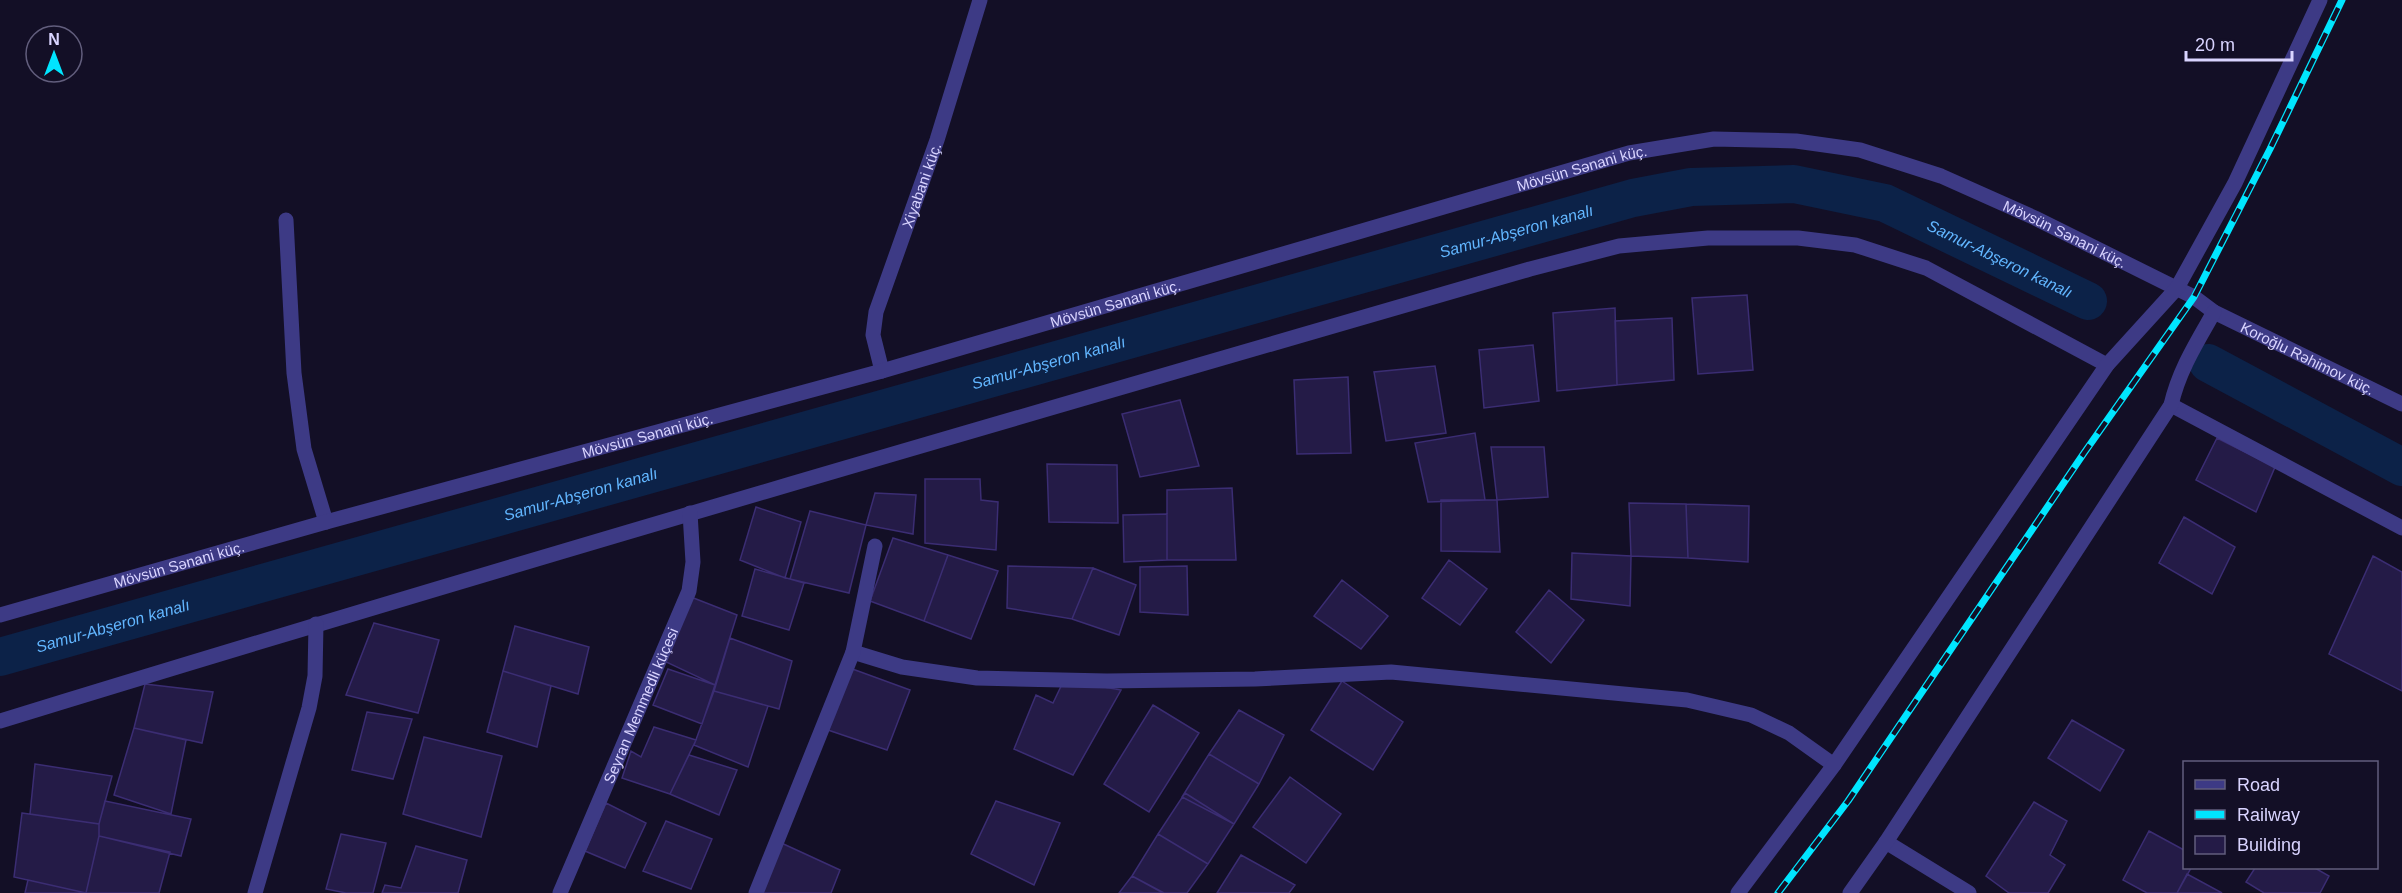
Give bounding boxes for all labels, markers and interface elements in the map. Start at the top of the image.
north arrow [24,24,84,84]
scale bar [2186,24,2292,62]
text: N [48,31,60,48]
text: 20 m [2195,35,2235,55]
street label: Xiyabani küç. [898,140,944,230]
street label: Mövsün Sənani küç. [1514,142,1648,194]
street label: Mövsün Sənani küç. [2001,196,2130,271]
water label: Samur-Abşeron kanalı [1437,201,1595,261]
water label: Samur-Abşeron kanalı [1925,216,2075,301]
street label: Mövsün Sənani küç. [1048,276,1182,330]
street label: Koroğlu Rəhimov küç. [2238,318,2377,398]
water label: Samur-Abşeron kanalı [970,333,1127,392]
street label: Mövsün Sənani küç. [580,409,715,461]
water label: Samur-Abşeron kanalı [502,464,659,524]
street label: Mövsün Sənani küç. [112,537,246,591]
water label: Samur-Abşeron kanalı [34,596,191,655]
street label: Seyran Memmedli küçesi [599,625,681,786]
legend [2183,761,2378,869]
text: Road [2237,775,2280,795]
text: Railway [2237,805,2300,825]
text: Building [2237,835,2301,855]

